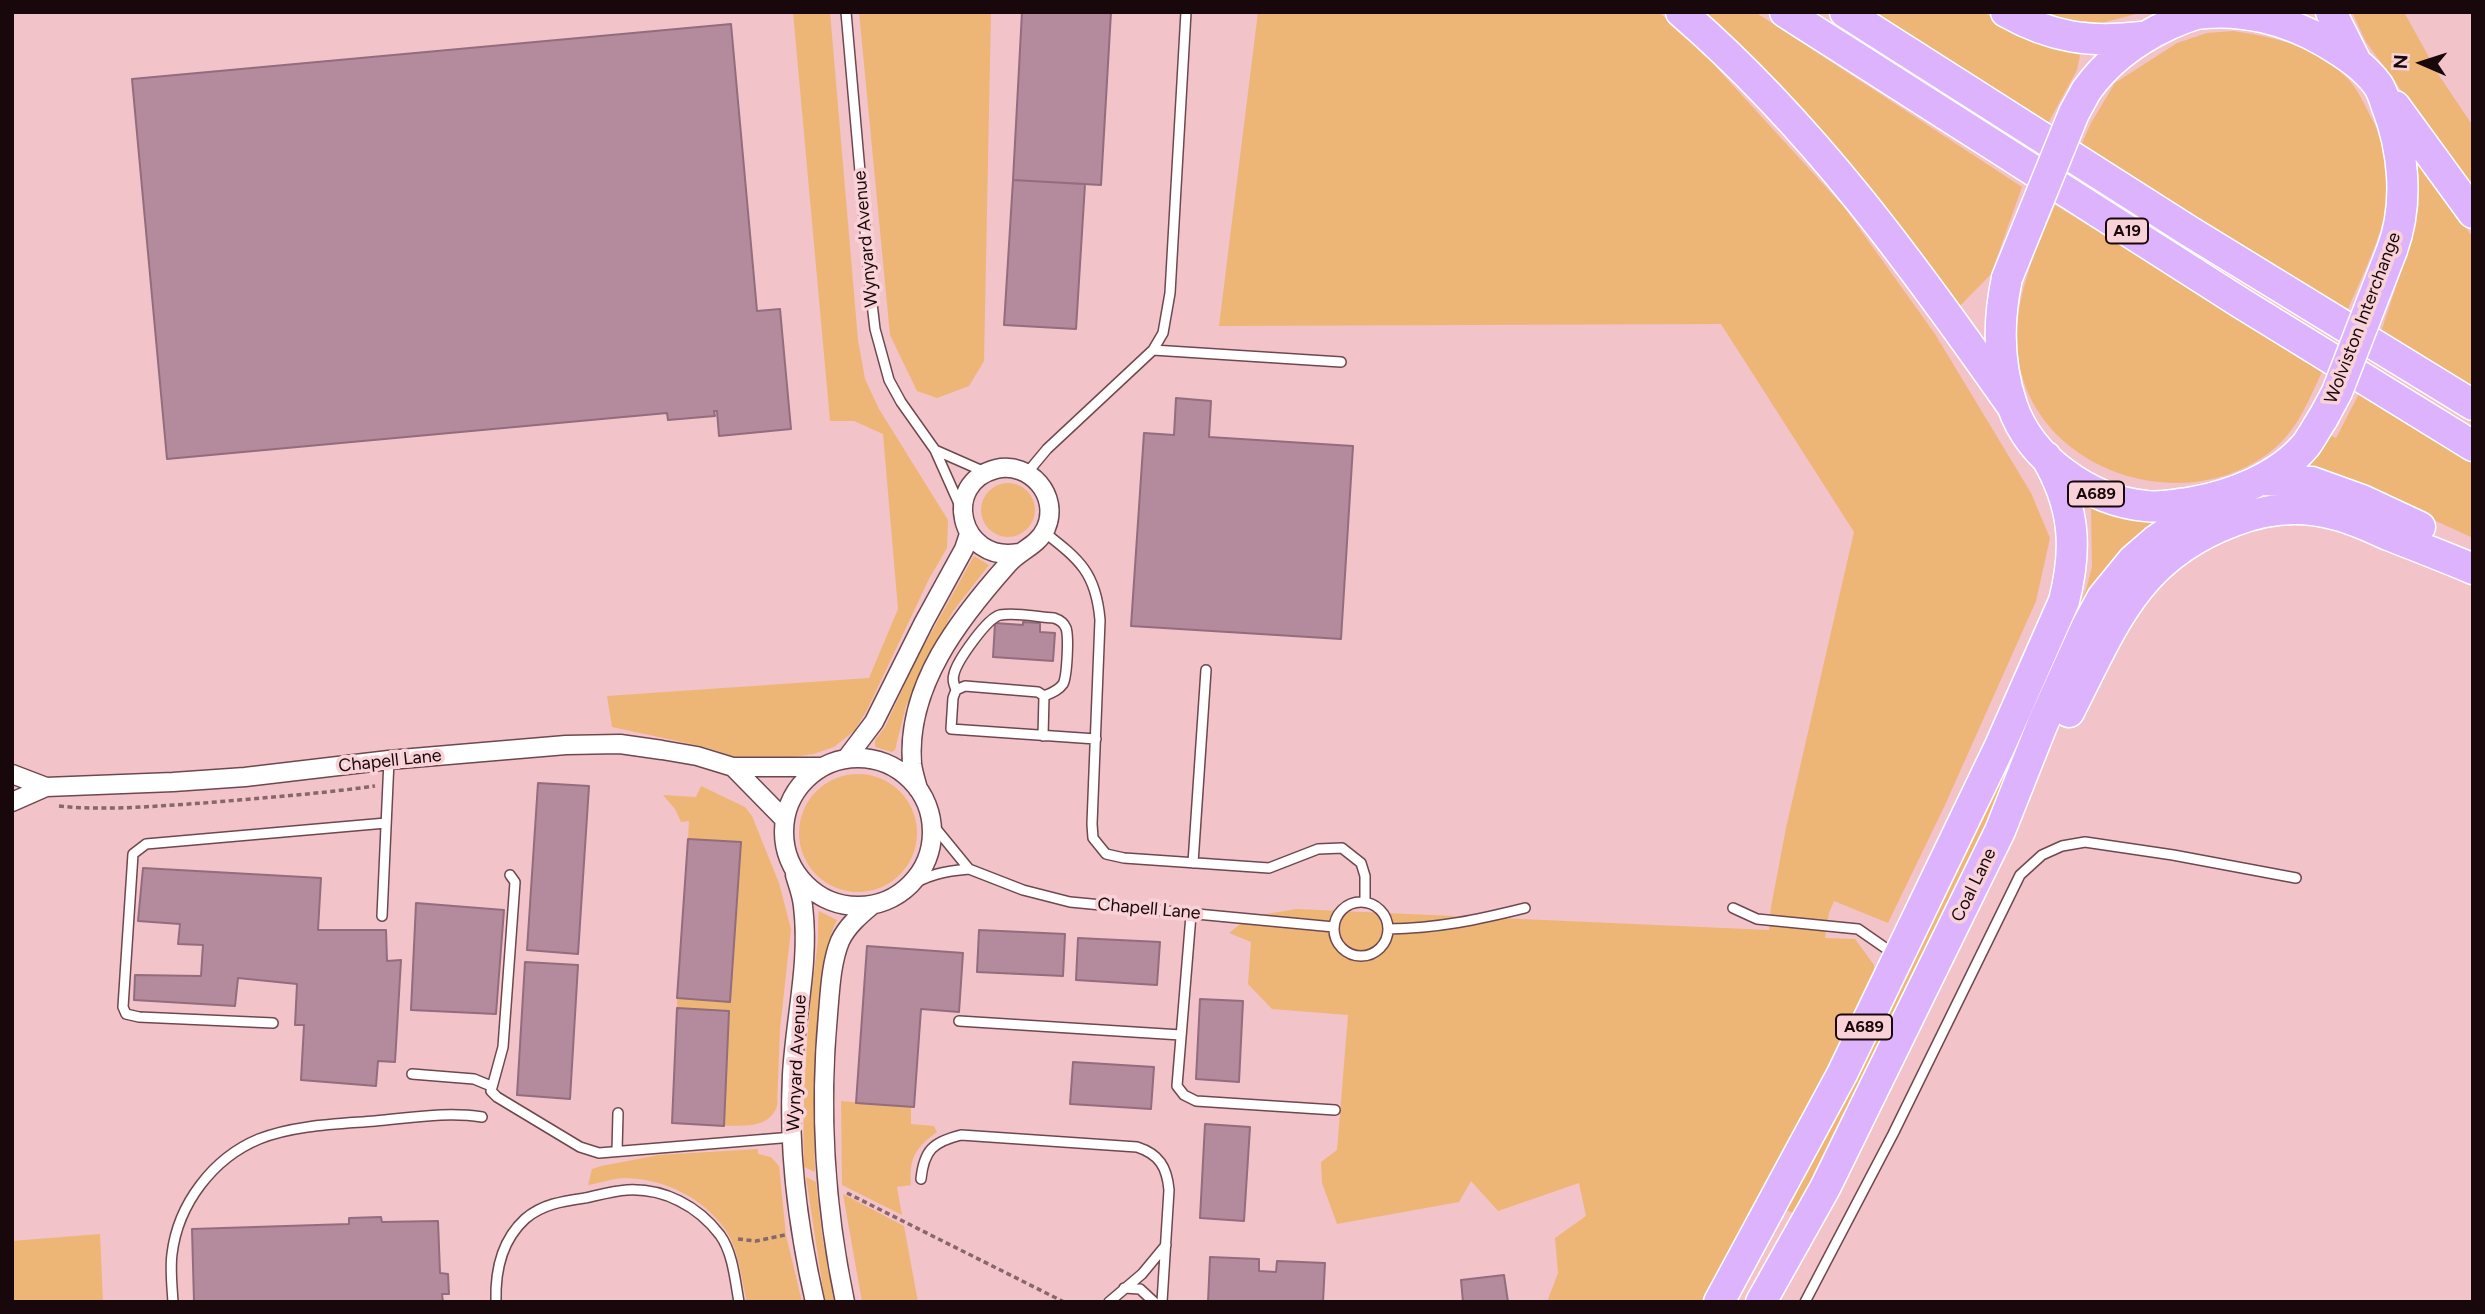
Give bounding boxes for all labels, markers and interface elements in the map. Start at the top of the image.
north arrow [2387,28,2457,98]
text: N [2389,54,2412,70]
street label: Wynyard Avenue [849,170,883,308]
road number: A19 [2106,218,2148,244]
street label: Wolviston Interchange [2320,229,2406,407]
road number: A689 [2068,481,2124,506]
street label: Chapell Lane [337,745,443,777]
street label: Coal Lane [1947,845,2001,925]
street label: Chapell Lane [1097,894,1201,924]
street label: Wynyard Avenue [783,994,811,1132]
road number: A689 [1836,1015,1892,1040]

